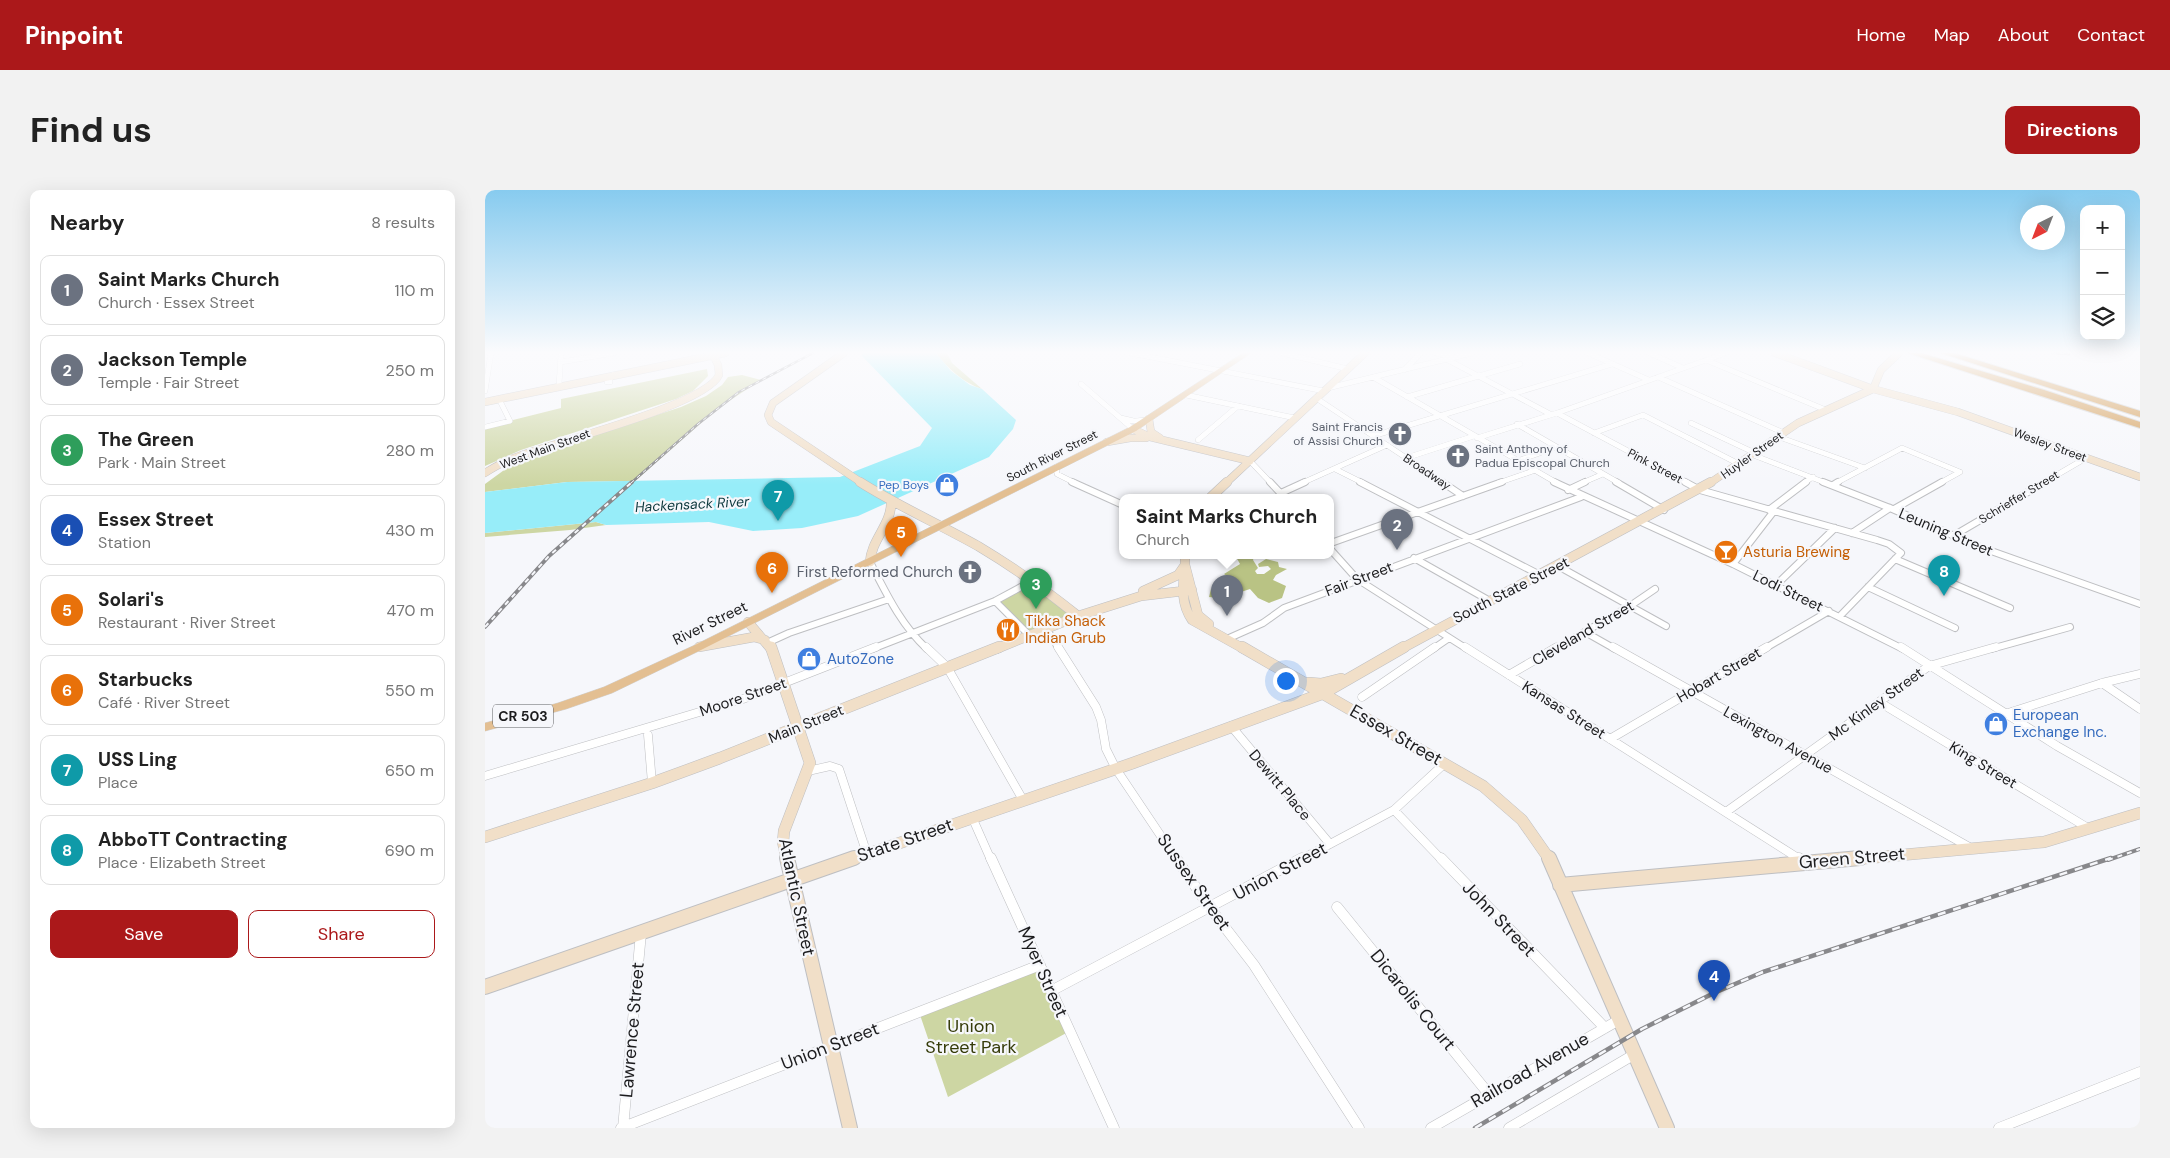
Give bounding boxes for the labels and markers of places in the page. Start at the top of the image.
place label: Saint Francis of Assisi Church [1293,419,1383,449]
church icon: Saint Francis of Assisi Church [1387,421,1413,447]
place label: Saint Anthony of Padua Episcopal Church [1475,441,1610,471]
church icon: Saint Anthony of Padua Episcopal Church [1445,443,1471,469]
shop icon: Pep Boys [934,472,960,498]
place label: Pep Boys [879,477,929,493]
pin: 7 [762,480,794,521]
pin: 2 [1381,509,1413,550]
pin: 5 [885,516,917,557]
bar icon: Asturia Brewing [1713,539,1739,565]
place label: Asturia Brewing [1743,542,1851,562]
pin: 6 [756,552,788,593]
pin: 8 [1928,555,1960,596]
church icon: First Reformed Church [957,559,983,585]
place label: First Reformed Church [797,562,953,582]
pin: 3 [1020,568,1052,609]
pin: 1 [1211,575,1243,616]
place label: Tikka Shack Indian Grub [1025,611,1106,648]
restaurant icon: Tikka Shack Indian Grub [995,617,1021,643]
shop icon: AutoZone [796,646,822,672]
place label: AutoZone [827,649,894,669]
place label: European Exchange Inc. [2013,705,2107,742]
shop icon: European Exchange Inc. [1983,711,2009,737]
pin: 4 [1698,960,1730,1001]

